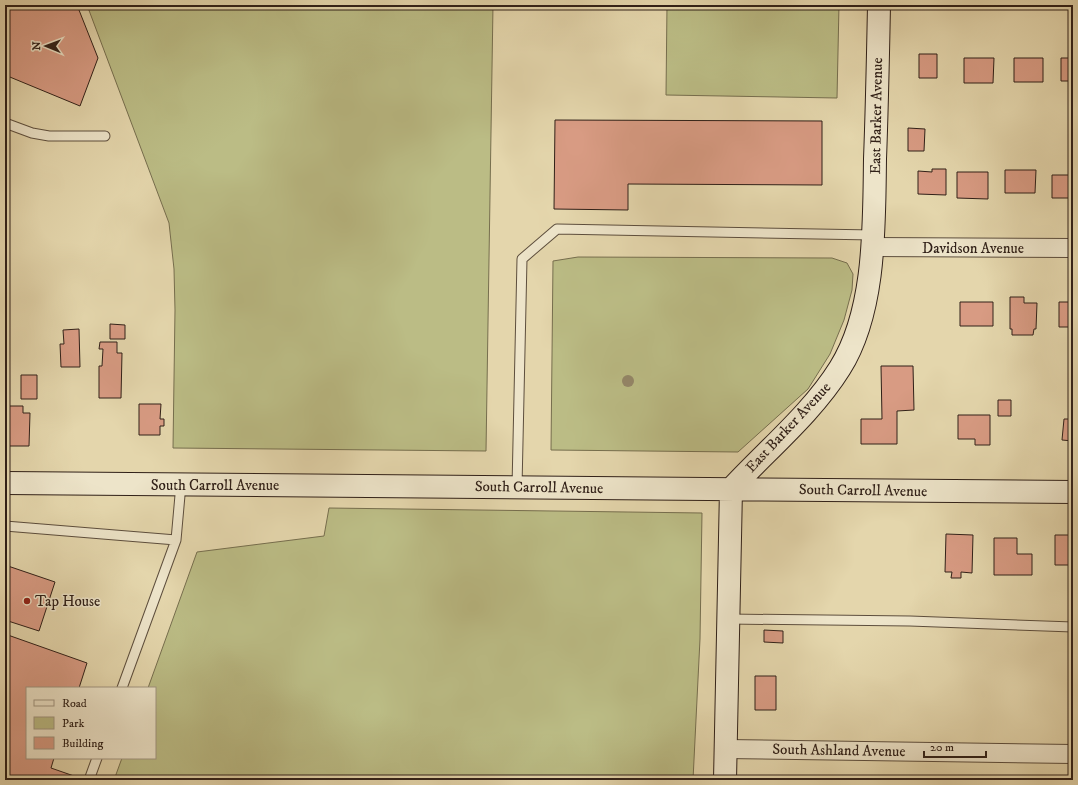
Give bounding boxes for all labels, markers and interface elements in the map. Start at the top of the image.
north arrow [26,26,66,66]
text: N [30,41,44,50]
street label: East Barker Avenue [866,57,887,175]
street label: Davidson Avenue [922,239,1024,258]
street label: East Barker Avenue [742,378,835,477]
street label: South Carroll Avenue [151,476,279,495]
street label: South Carroll Avenue [475,477,603,498]
street label: South Carroll Avenue [799,480,927,501]
place label: Tap House [35,592,100,611]
marker: Tap House [22,596,32,606]
legend [26,687,156,759]
text: Road [62,696,87,711]
text: Park [62,716,84,731]
scale bar [924,733,986,759]
text: Building [62,736,103,751]
street label: South Ashland Avenue [772,740,906,761]
text: 20 m [930,740,954,755]

